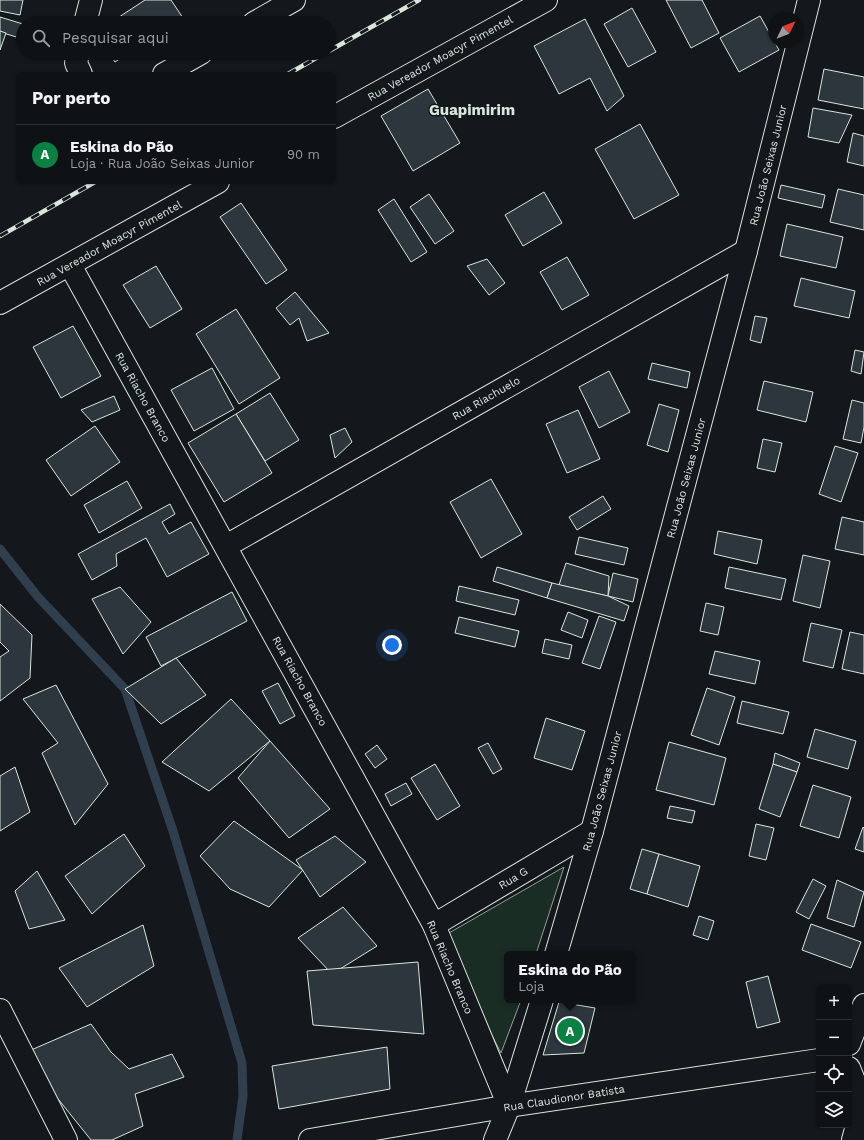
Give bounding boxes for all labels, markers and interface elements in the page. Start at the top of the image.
north arrow [768,12,804,48]
street label: Rua Vereador Moacyr Pimentel [365,13,516,104]
search box [16,16,336,60]
icon: search [30,27,52,49]
text: Pesquisar aqui [62,29,169,47]
text: Por perto [32,88,110,108]
district label: Guapimirim [429,101,515,119]
street label: Rua João Seixas Junior [747,103,790,227]
text: Eskina do Pão [70,138,174,156]
text: A [41,147,49,162]
text: 90 m [287,147,320,162]
text: Loja · Rua João Seixas Junior [70,156,254,171]
street label: Rua Vereador Moacyr Pimentel [34,198,185,289]
street label: Rua Riacho Branco [112,350,173,444]
street label: Rua Riachuelo [450,374,522,423]
street label: Rua João Seixas Junior [664,416,709,540]
street label: Rua Riacho Branco [269,634,330,728]
your location [382,635,402,655]
street label: Rua João Seixas Junior [580,729,625,853]
street label: Rua G [496,865,530,892]
street label: Rua Riacho Branco [424,918,475,1016]
popup [504,951,636,1003]
text: Eskina do Pão [518,961,622,979]
text: Loja [518,979,544,994]
map controls [816,984,852,1128]
button: + [816,984,852,1020]
pin: A [557,1016,583,1046]
button: − [816,1020,852,1056]
button: locate [816,1056,852,1092]
street label: Rua Claudionor Batista [502,1082,626,1115]
button: layers [816,1092,852,1128]

